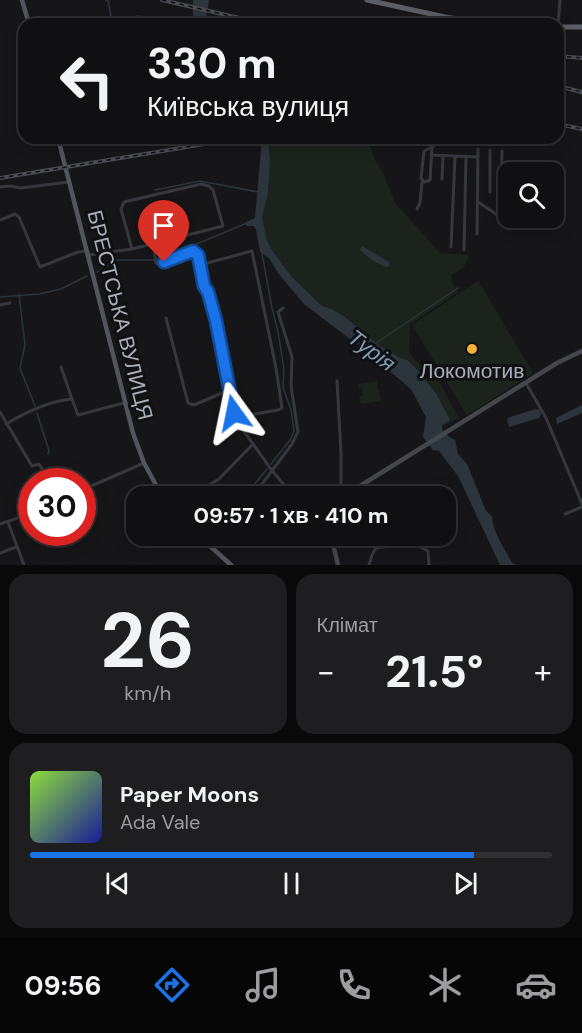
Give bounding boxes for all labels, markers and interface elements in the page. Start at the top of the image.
text: 330 m [147,36,277,91]
icon: left [48,42,126,120]
text: Київська вулиця [147,89,349,124]
map controls [498,162,564,228]
button: search [498,162,564,228]
pin [138,200,189,262]
street label: БРЕСТСЬКА ВУЛИЦЯ [80,207,160,423]
icon: arrive [147,209,180,242]
water label: Турія [342,323,402,378]
marker: Локомотив [465,342,479,356]
place label: Локомотив [420,357,524,385]
position arrow [202,381,266,445]
speed limit sign: 30 [18,468,96,546]
text: 09:57 · 1 хв · 410 m [194,501,388,530]
text: 26 [101,590,195,691]
text: Клімат [317,612,378,638]
text: 21.5° [385,642,483,701]
text: − [317,650,335,693]
text: + [534,650,552,693]
text: km/h [124,680,171,706]
text: Paper Moons [120,780,259,809]
text: Ada Vale [120,809,200,835]
icon: previous [101,867,134,900]
icon: pause [275,867,308,900]
icon: next [449,867,482,900]
icon: directions [151,964,193,1006]
icon: music [242,964,284,1006]
icon: phone [333,964,375,1006]
icon: climate [424,964,466,1006]
icon: car [515,964,557,1006]
text: 09:56 [25,968,102,1003]

